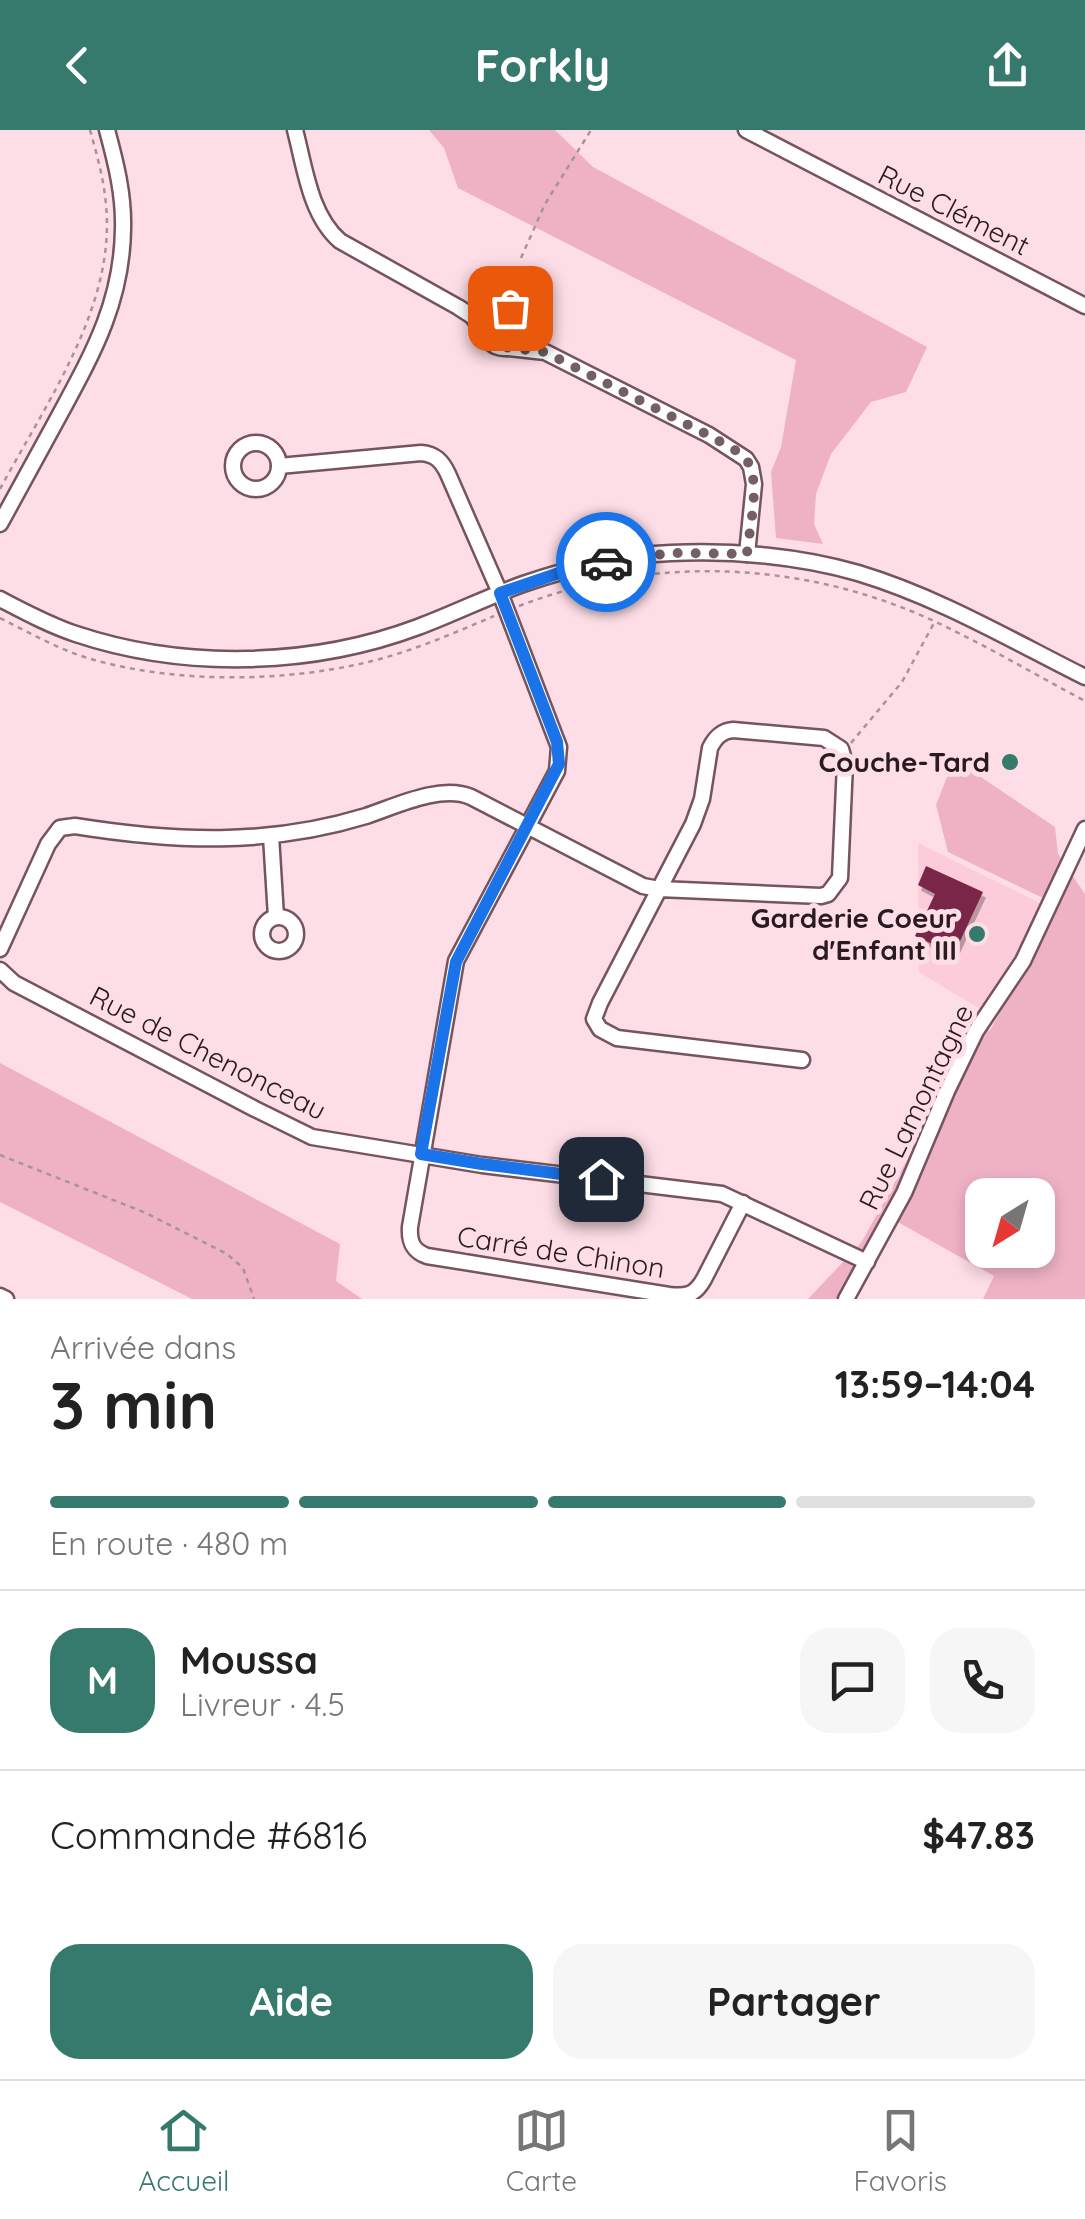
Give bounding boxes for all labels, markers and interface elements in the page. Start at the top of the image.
text: Forkly [475,37,610,93]
icon: back [50,38,105,93]
icon: share [980,38,1035,93]
street label: Rue Clément [873,156,1036,263]
pin [468,266,553,351]
icon: bag [483,281,538,336]
courier [556,512,656,612]
icon: car [579,535,634,590]
place label: Couche-Tard [819,744,990,779]
marker: Couche-Tard [999,751,1021,773]
place label: Garderie Coeur d'Enfant III [751,900,957,967]
marker: Garderie Coeur d'Enfant III [966,923,988,945]
street label: Rue de Chenonceau [84,978,332,1127]
street label: Rue Lamontagne [851,998,980,1215]
pin [559,1137,644,1222]
icon: home [574,1152,629,1207]
north arrow [965,1178,1055,1268]
map controls [965,1178,1055,1268]
street label: Carré de Chinon [455,1218,667,1285]
text: Arrivée dans [50,1327,236,1367]
text: 13:59–14:04 [835,1360,1035,1408]
text: 3 min [50,1364,217,1445]
text: En route · 480 m [50,1523,288,1563]
button: chat [800,1628,905,1733]
button: phone [930,1628,1035,1733]
text: Moussa [180,1636,318,1684]
text: M [87,1656,118,1704]
text: Livreur · 4.5 [180,1684,345,1724]
text: Commande #6816 [50,1811,367,1859]
text: $47.83 [922,1811,1035,1859]
button: Aide [50,1944,533,2059]
button: Partager [553,1944,1035,2059]
tab: Accueil [138,2103,229,2198]
tab: Carte [506,2103,577,2198]
tab: Favoris [853,2103,947,2198]

